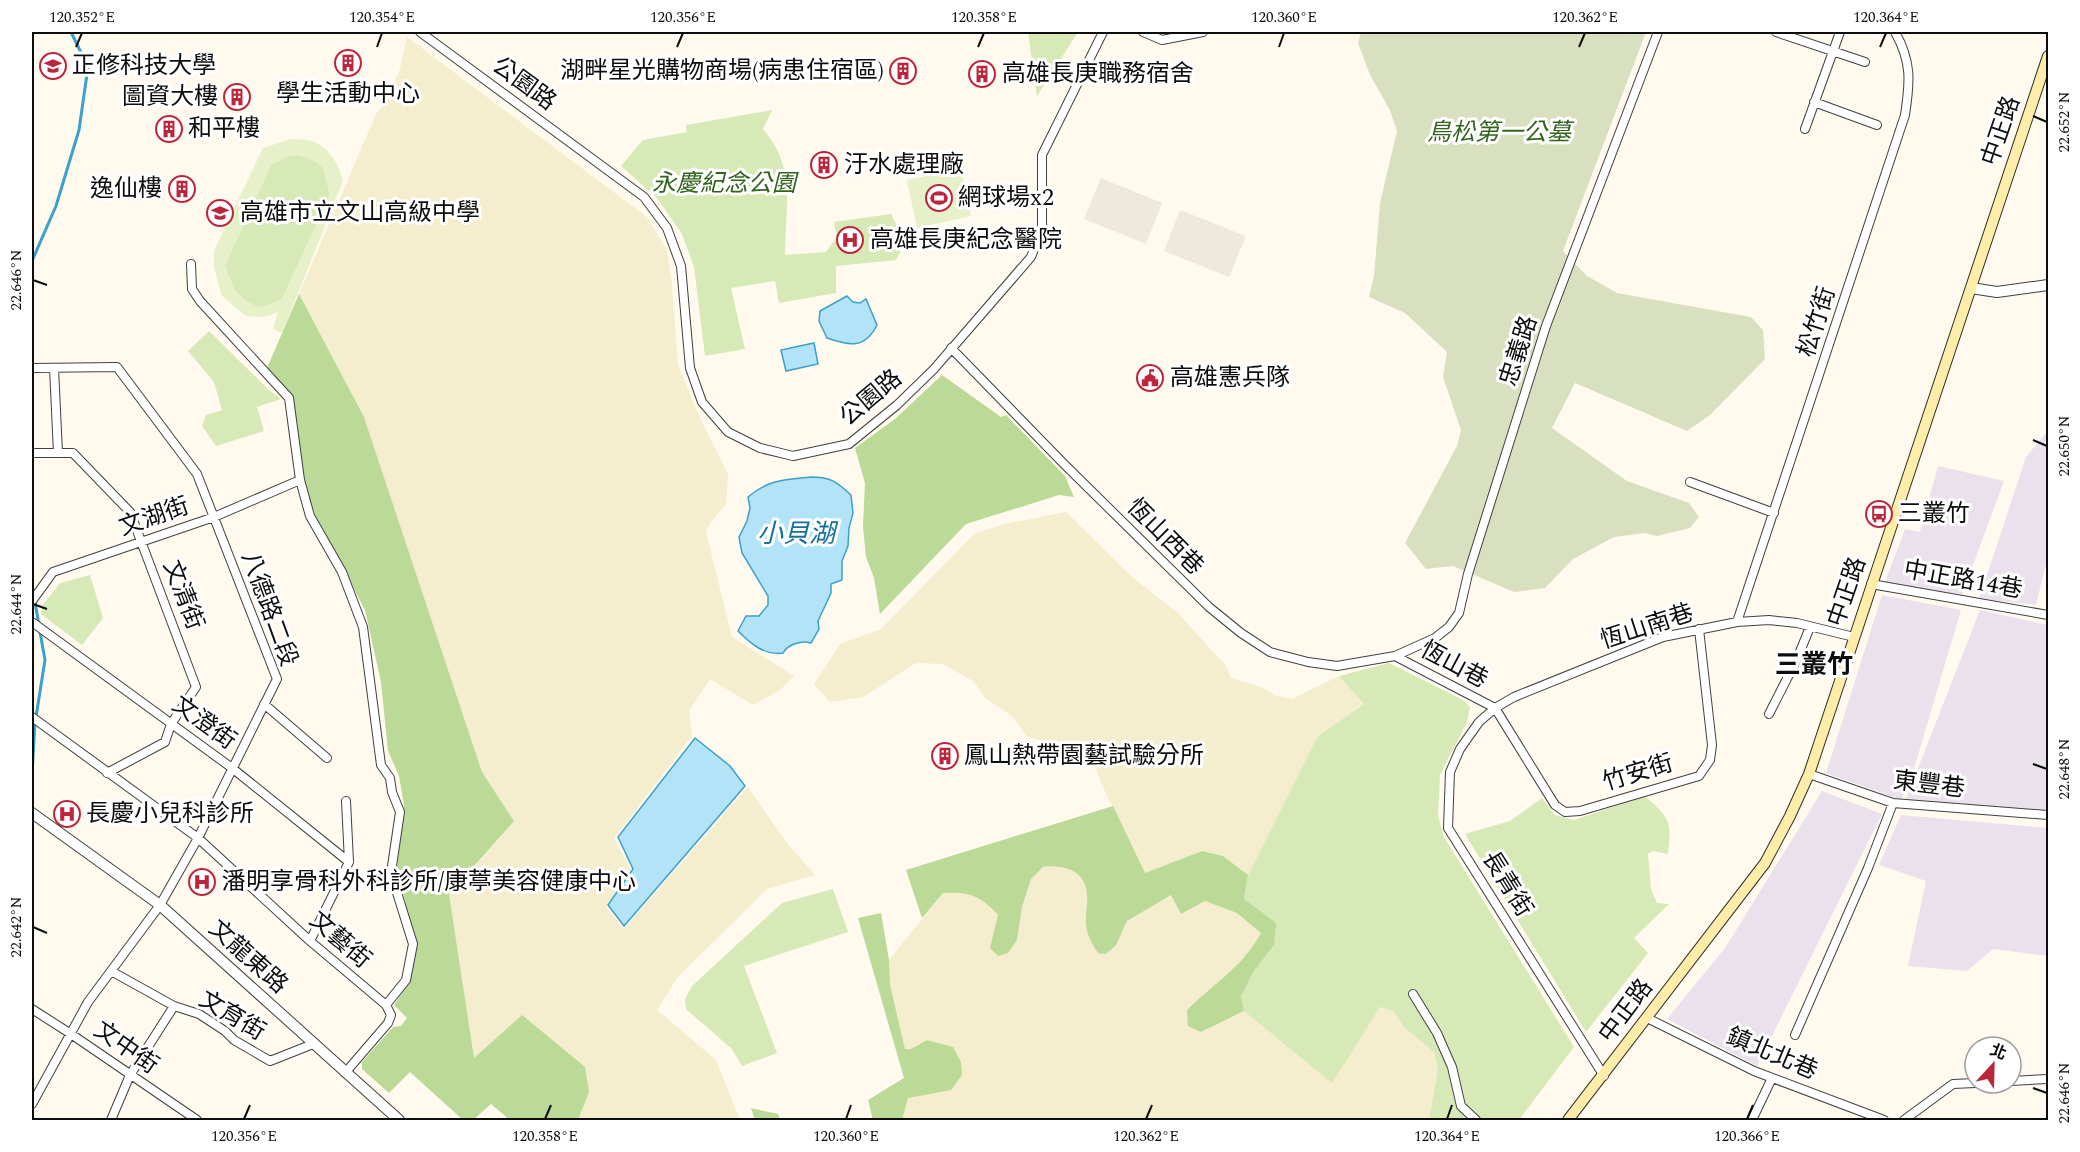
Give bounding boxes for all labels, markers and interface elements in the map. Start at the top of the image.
text: 120.352°E [49,6,115,29]
text: 120.354°E [349,6,415,29]
text: 120.356°E [650,6,716,29]
text: 120.358°E [951,6,1017,29]
text: 120.360°E [1251,6,1317,29]
text: 120.362°E [1552,6,1618,29]
text: 120.364°E [1853,6,1919,29]
place label: 正修科技大學 [72,48,216,84]
building icon: 學生活動中心 [333,48,363,78]
street label: 公園路 [484,48,564,120]
school or university icon: 正修科技大學 [38,51,68,81]
place label: 湖畔星光購物商場(病患住宿區) [560,53,884,89]
building icon: 湖畔星光購物商場(病患住宿區) [888,56,918,86]
place label: 高雄長庚職務宿舍 [1002,56,1194,92]
building icon: 高雄長庚職務宿舍 [967,59,997,89]
place label: 學生活動中心 [276,76,420,112]
place label: 圖資大樓 [122,79,218,115]
building icon: 圖資大樓 [222,82,252,112]
street label: 中正路 [1972,91,2030,171]
text: 22.652°N [2053,92,2076,152]
place label: 和平樓 [188,111,260,147]
building icon: 和平樓 [154,114,184,144]
park label: 鳥松第一公墓 [1427,115,1575,151]
place label: 汙水處理廠 [844,147,964,183]
building icon: 汙水處理廠 [809,150,839,180]
park label: 永慶紀念公園 [652,166,799,202]
place label: 逸仙樓 [90,171,162,207]
building icon: 逸仙樓 [167,174,197,204]
place label: 網球場x2 [958,180,1054,216]
sports icon: 網球場x2 [924,183,954,213]
place label: 高雄市立文山高級中學 [240,195,480,231]
school or university icon: 高雄市立文山高級中學 [205,198,235,228]
place label: 高雄長庚紀念醫院 [870,222,1062,258]
hospital icon: 高雄長庚紀念醫院 [835,225,865,255]
text: 22.646°N [5,250,28,310]
street label: 松竹街 [1789,282,1845,362]
street label: 忠義路 [1491,311,1547,391]
place label: 高雄憲兵隊 [1170,360,1290,396]
street label: 公園路 [832,361,910,435]
public building icon: 高雄憲兵隊 [1135,363,1165,393]
text: 22.650°N [2053,416,2076,476]
street label: 文湖街 [114,488,194,546]
street label: 恆山西巷 [1118,490,1212,584]
place label: 三叢竹 [1898,496,1970,532]
bus stop icon: 三叢竹 [1864,499,1894,529]
water label: 小貝湖 [757,514,839,554]
street label: 八德路二段 [232,546,306,672]
street label: 中正路 [1818,552,1876,632]
street label: 中正路14巷 [1901,552,2025,608]
street label: 文清街 [153,555,213,635]
text: 22.644°N [5,574,28,634]
street label: 恆山南巷 [1596,595,1698,659]
street label: 恆山巷 [1414,632,1494,698]
district label: 三叢竹 [1775,645,1853,685]
street label: 文澄街 [164,687,244,759]
place label: 鳳山熱帶園藝試驗分所 [964,738,1204,774]
text: 22.648°N [2053,739,2076,799]
building icon: 鳳山熱帶園藝試驗分所 [930,741,960,771]
street label: 竹安街 [1598,745,1678,801]
street label: 東豐巷 [1891,763,1967,807]
place label: 長慶小兒科診所 [86,796,254,832]
hospital icon: 長慶小兒科診所 [52,799,82,829]
street label: 長青街 [1473,844,1541,924]
place label: 潘明享骨科外科診所/康葶美容健康中心 [222,864,636,900]
hospital icon: 潘明享骨科外科診所/康葶美容健康中心 [187,867,217,897]
text: 22.642°N [5,897,28,957]
street label: 文藝街 [301,903,379,977]
street label: 文龍東路 [200,912,296,1002]
street label: 中正路 [1590,971,1662,1051]
street label: 文育街 [192,982,272,1050]
street label: 文中街 [86,1013,166,1083]
street label: 鎮北北巷 [1721,1019,1823,1089]
north arrow [1963,1035,2023,1095]
text: 北 [1986,1038,2010,1066]
text: 22.646°N [2053,1063,2076,1123]
text: 120.356°E [211,1125,277,1148]
text: 120.358°E [512,1125,578,1148]
text: 120.360°E [813,1125,879,1148]
text: 120.362°E [1113,1125,1179,1148]
text: 120.364°E [1414,1125,1480,1148]
text: 120.366°E [1714,1125,1780,1148]

